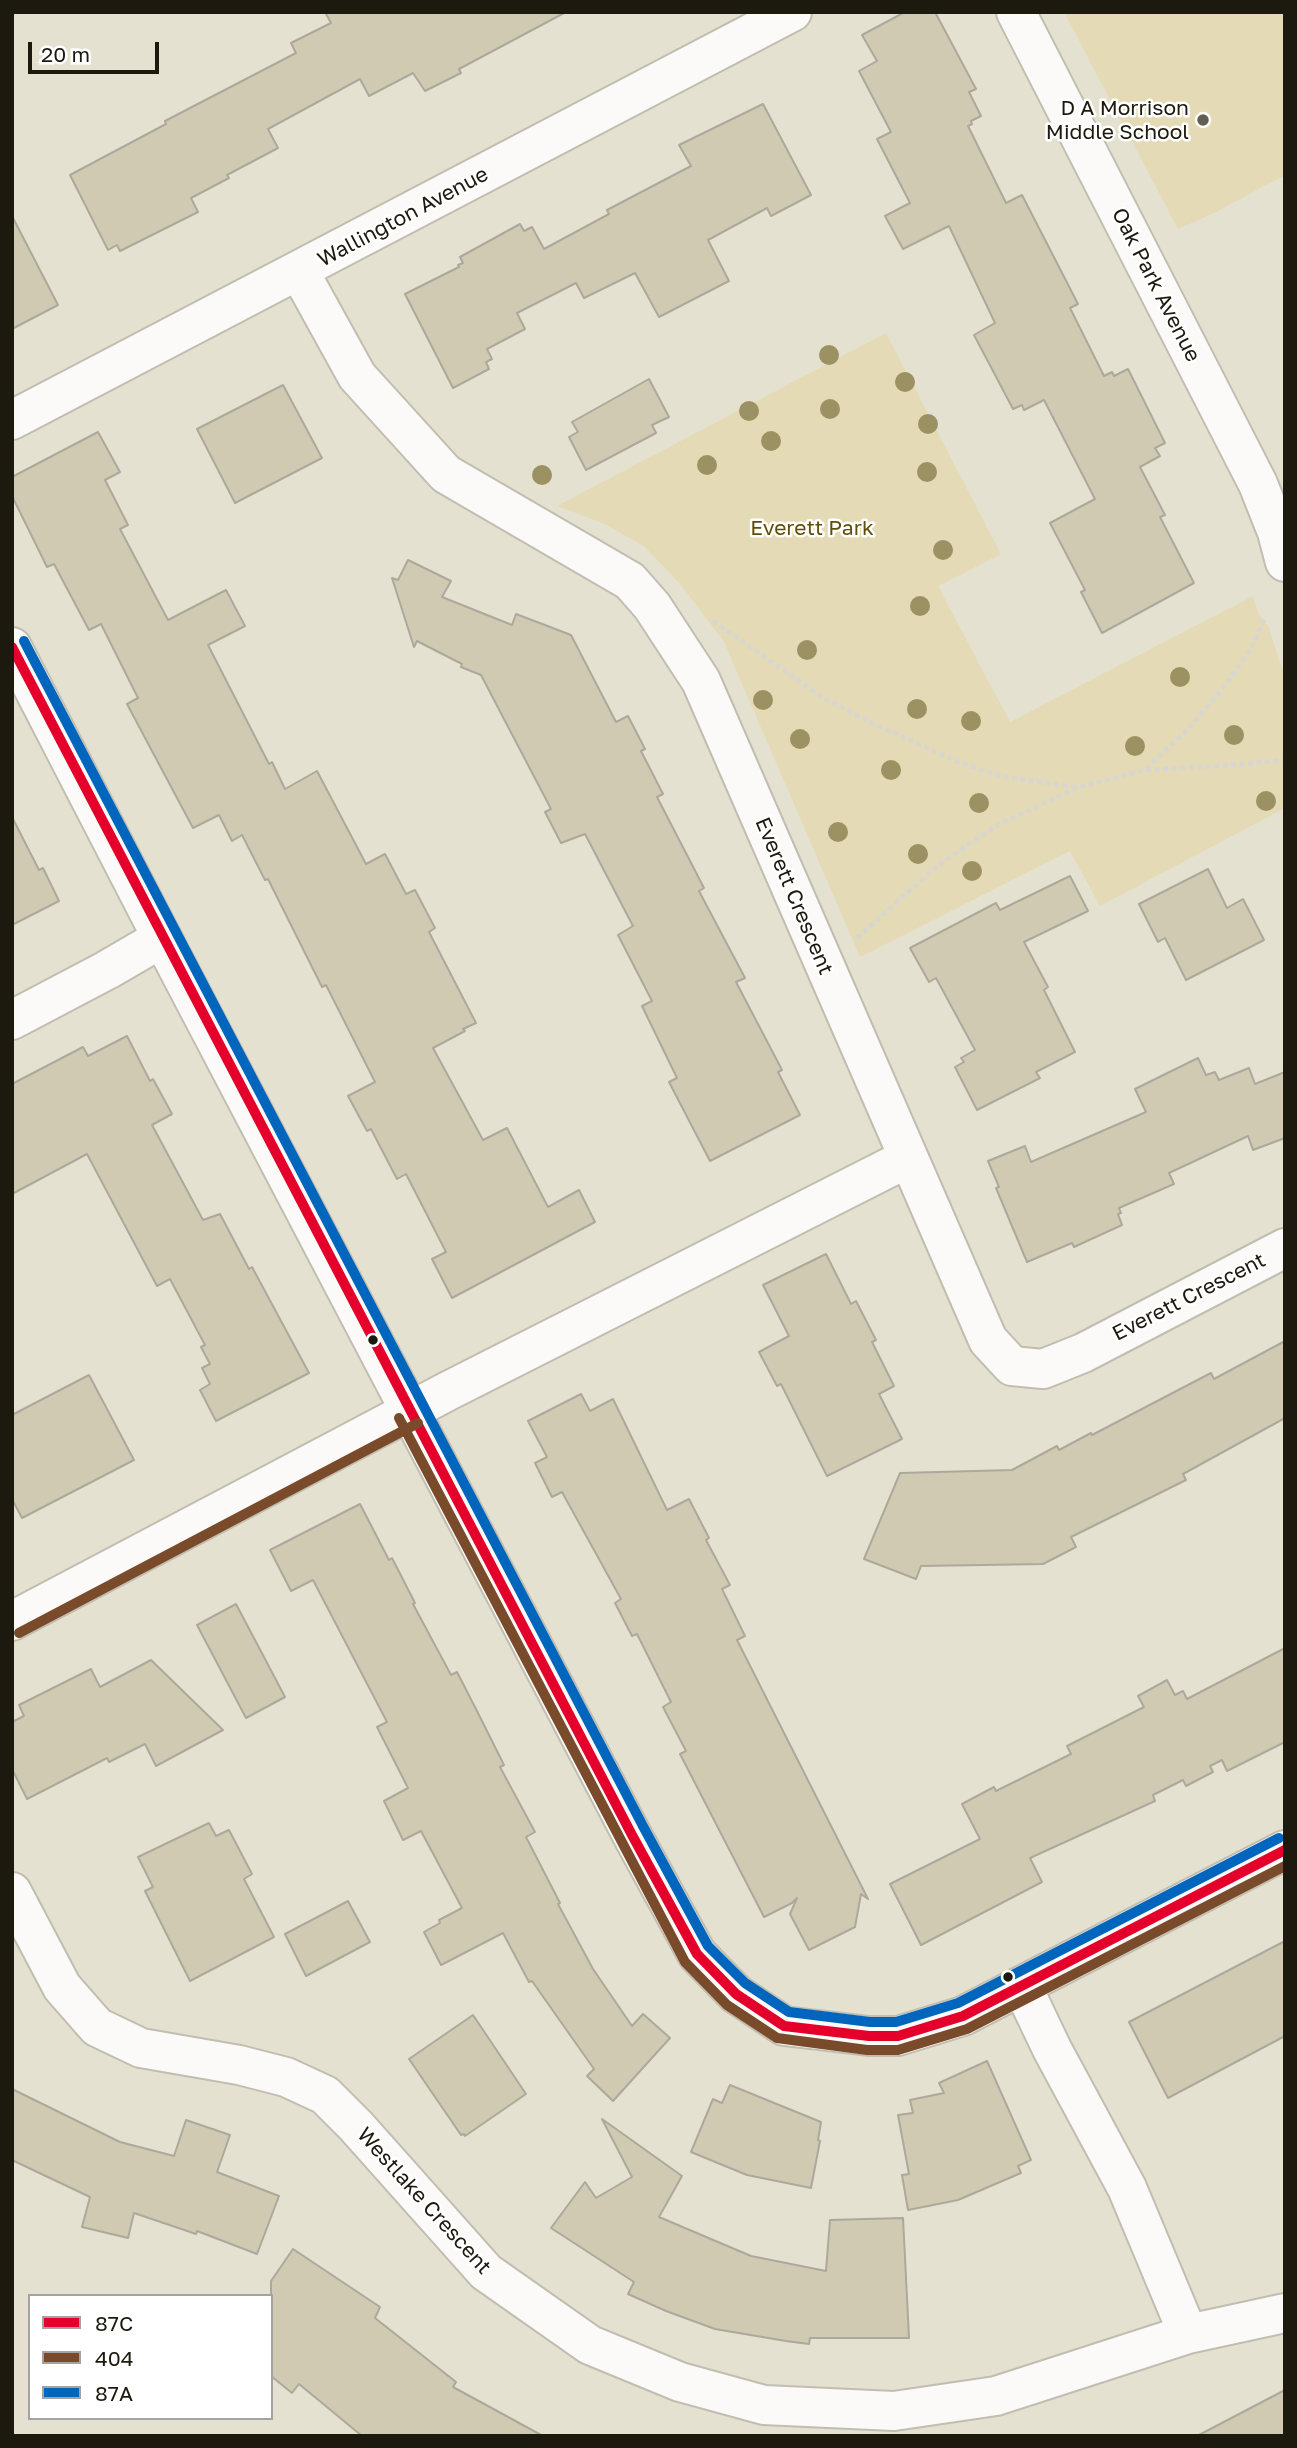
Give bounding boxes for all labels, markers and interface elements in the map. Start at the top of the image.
scale bar [32,28,163,72]
text: 20 m [41,41,90,67]
place label: D A Morrison Middle School [1046,95,1189,145]
marker: D A Morrison Middle School [1195,112,1211,128]
street label: Wallington Avenue [313,161,493,273]
street label: Oak Park Avenue [1106,204,1206,366]
park label: Everett Park [750,515,874,541]
street label: Everett Crescent [749,814,839,978]
street label: Everett Crescent [1108,1248,1270,1346]
unlabelled marker [366,1333,380,1347]
unlabelled marker [1001,1970,1015,1984]
street label: Westlake Crescent [351,2122,497,2280]
legend [28,2294,273,2420]
text: 87C [95,2310,133,2336]
text: 404 [95,2345,134,2371]
text: 87A [95,2380,133,2406]

